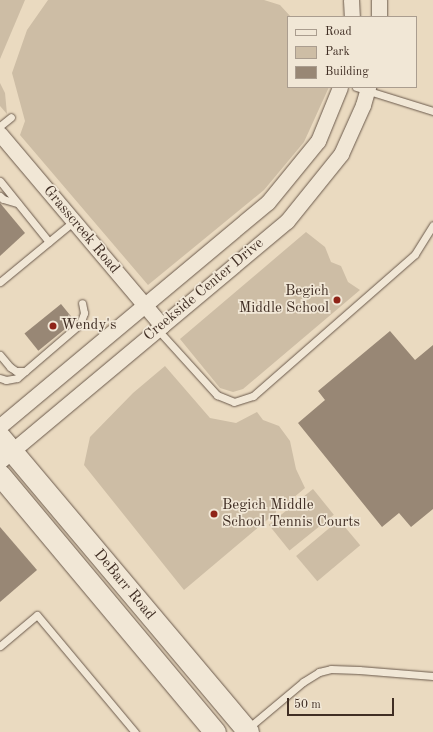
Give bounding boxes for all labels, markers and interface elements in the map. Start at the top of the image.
legend [287,16,417,88]
text: Road [325,26,352,38]
text: Park [325,46,350,58]
text: Building [325,66,369,78]
street label: Grasscreek Road [39,182,123,278]
street label: Creekside Center Drive [140,235,268,345]
place label: Begich Middle School [239,282,329,317]
marker: Begich Middle School [332,295,342,305]
place label: Wendy's [61,317,116,335]
marker: Wendy's [48,321,58,331]
place label: Begich Middle School Tennis Courts [222,496,360,531]
marker: Begich Middle School Tennis Courts [209,509,219,519]
street label: DeBarr Road [89,546,159,624]
scale bar [289,690,396,716]
text: 50 m [294,699,321,711]

